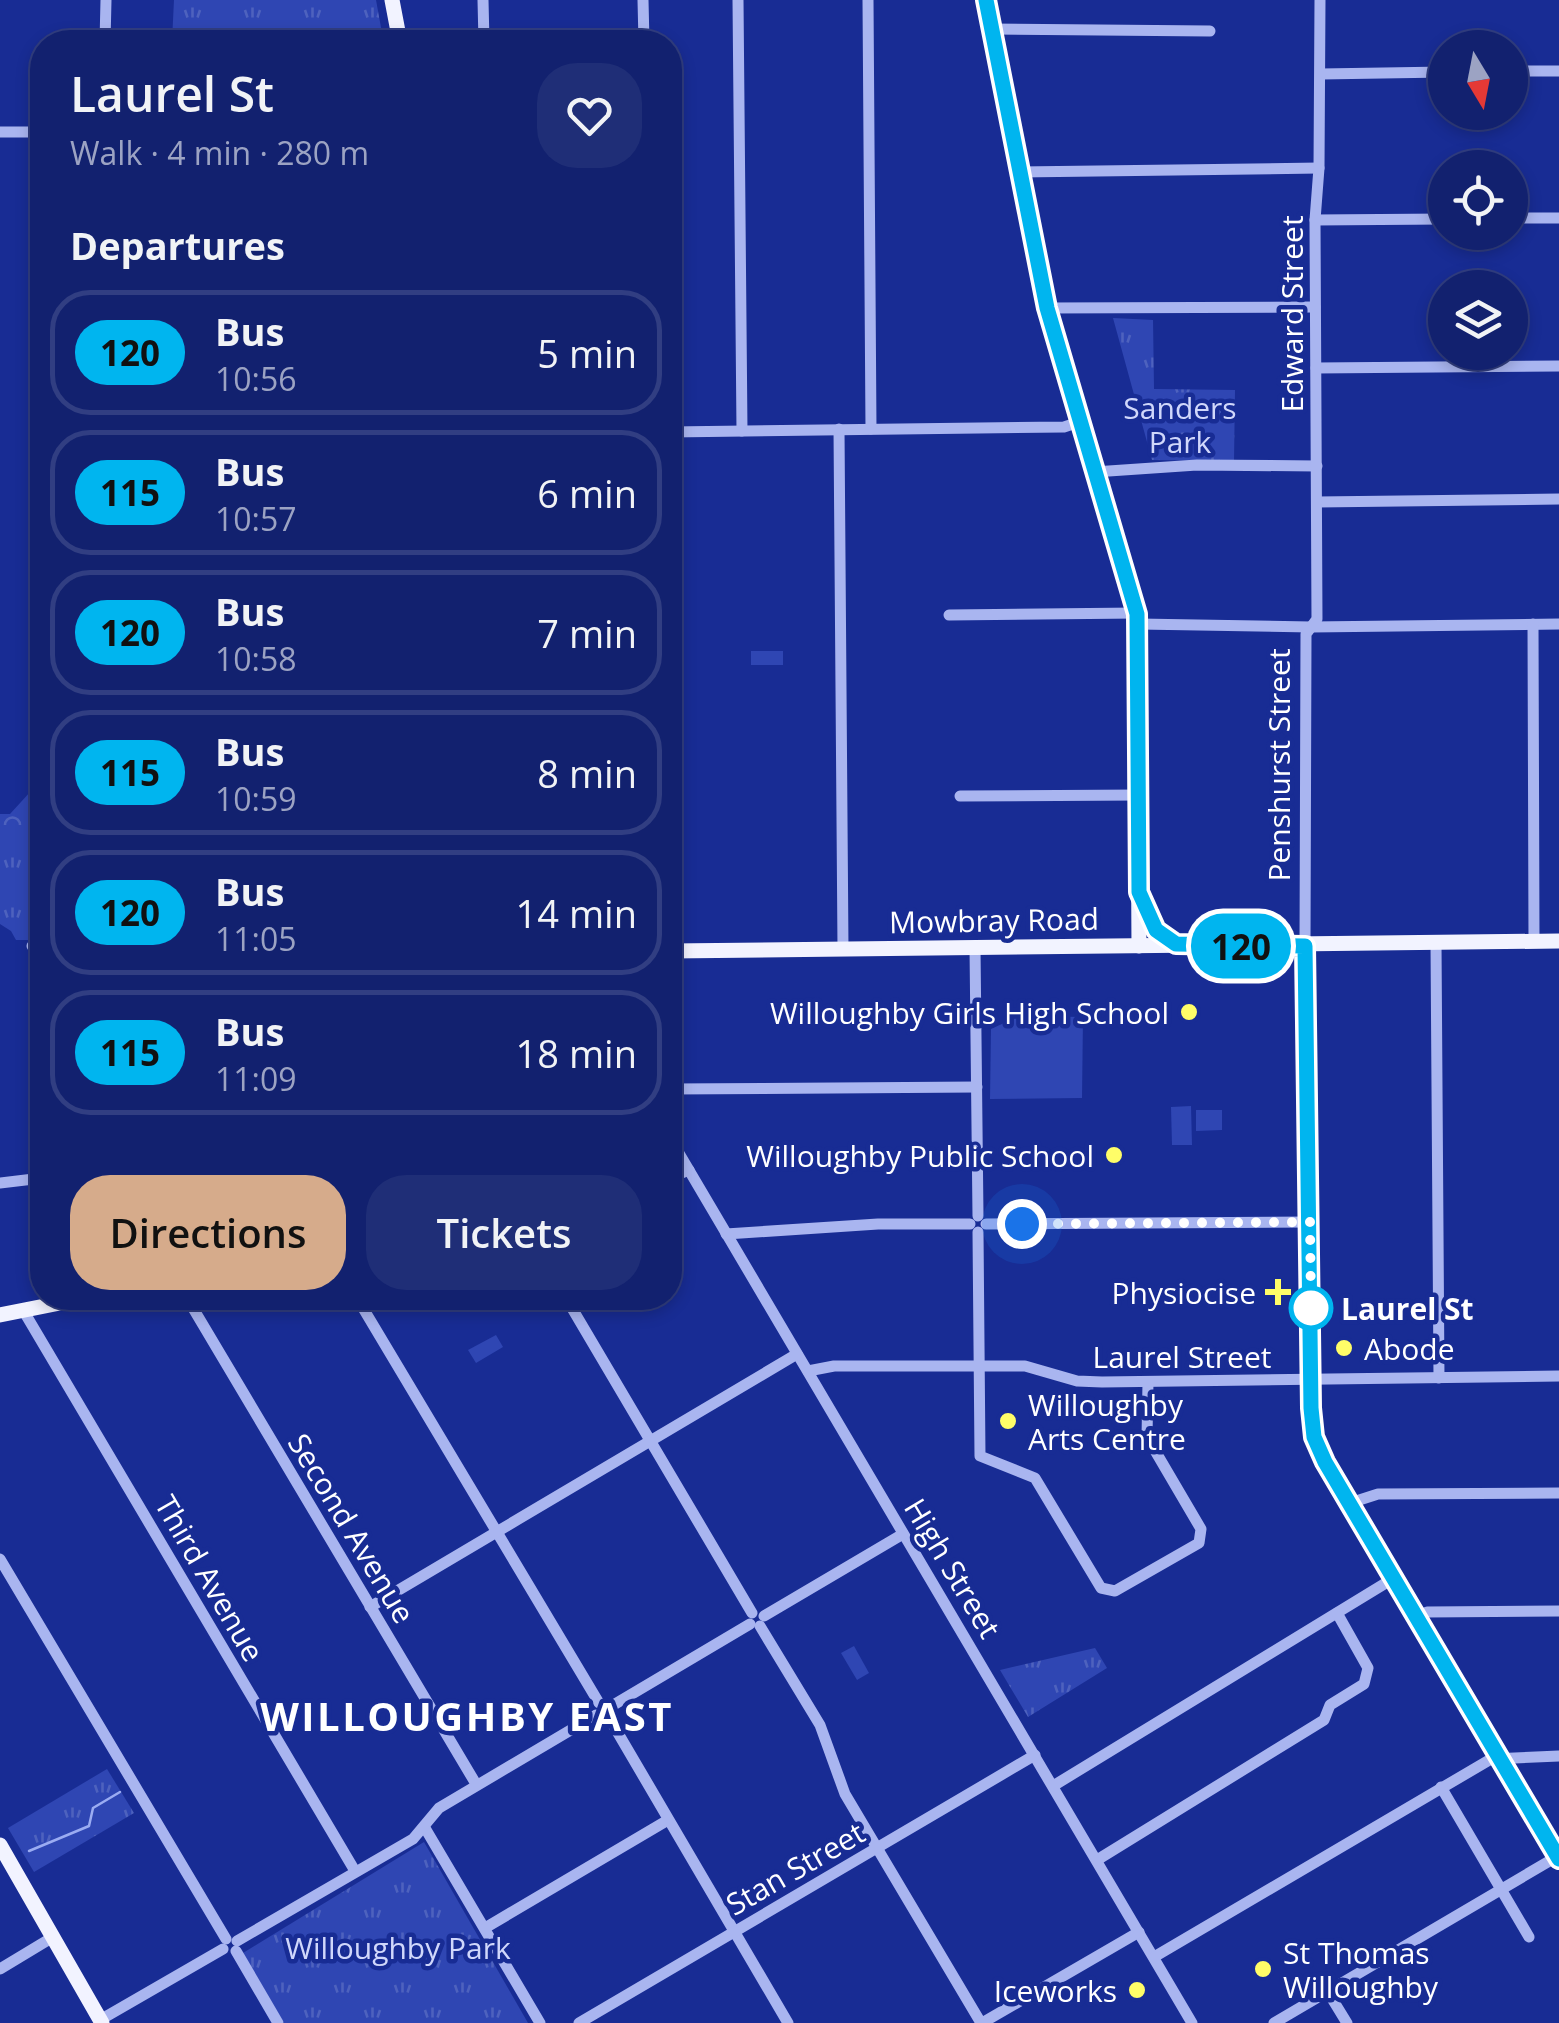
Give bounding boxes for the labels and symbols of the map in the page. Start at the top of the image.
north arrow [1428,30,1528,130]
street label: Edward Street [1271,215,1312,413]
park label: Sanders Park [1123,387,1237,462]
street label: Penshurst Street [1258,648,1299,882]
street label: Mowbray Road [889,898,1099,942]
line badge: 120 [1184,914,1298,978]
place label: Willoughby Girls High School [770,992,1169,1033]
marker: Willoughby Girls High School [1178,1001,1200,1023]
place label: Willoughby Public School [746,1135,1094,1176]
marker: Willoughby Public School [1103,1144,1125,1166]
your location [997,1199,1047,1249]
place label: Physiocise [1112,1272,1256,1313]
marker: Physiocise [1265,1279,1291,1305]
marker: Laurel St [1290,1287,1332,1329]
place label: Laurel St [1341,1288,1474,1329]
place label: Abode [1364,1328,1455,1369]
street label: Laurel Street [1093,1336,1272,1377]
marker: Abode [1333,1337,1355,1359]
place label: Willoughby Arts Centre [1028,1384,1186,1459]
marker: Willoughby Arts Centre [997,1410,1019,1432]
street label: Second Avenue [279,1425,425,1631]
street label: Third Avenue [146,1487,274,1669]
street label: High Street [895,1491,1011,1645]
district label: WILLOUGHBY EAST [260,1688,674,1743]
street label: Stan Street [718,1812,872,1924]
park label: Willoughby Park [285,1927,511,1968]
place label: St Thomas Willoughby [1283,1932,1439,2007]
marker: St Thomas Willoughby [1252,1958,1274,1980]
place label: Iceworks [994,1970,1117,2011]
marker: Iceworks [1126,1979,1148,2001]

